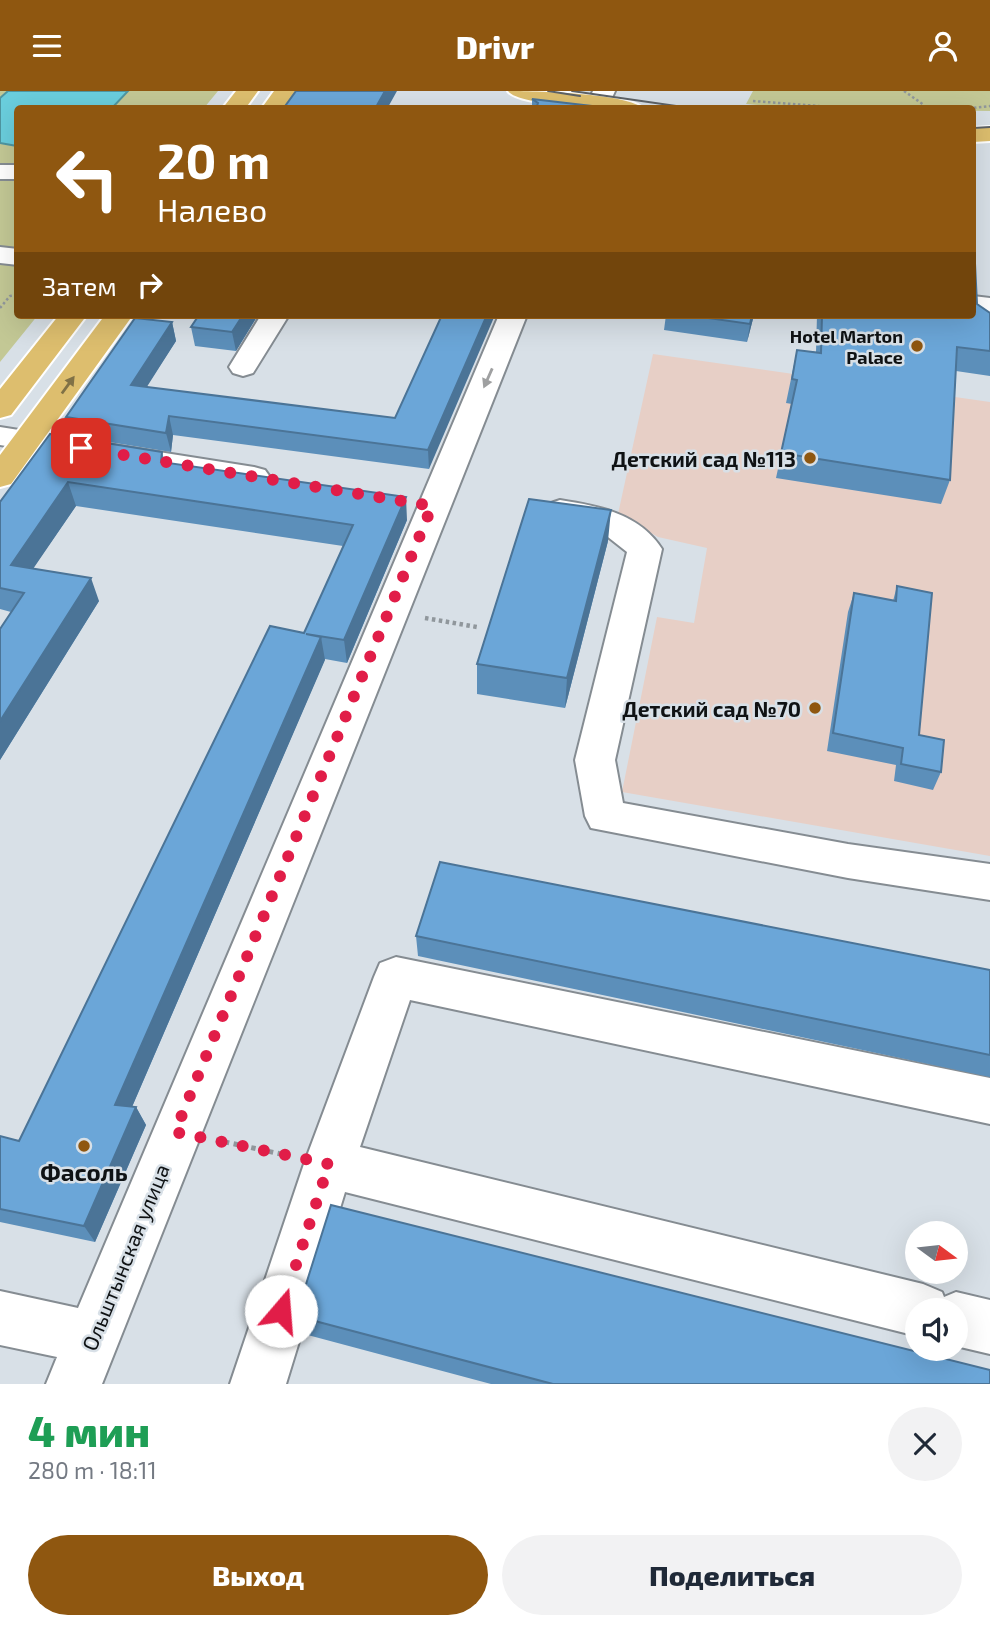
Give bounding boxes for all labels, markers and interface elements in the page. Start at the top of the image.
icon: menu [28,27,66,65]
text: Drivr [456,27,534,65]
icon: person [924,27,962,65]
text: 20 m [157,130,270,189]
icon: left [42,133,133,224]
text: Налево [157,190,267,228]
icon: right [131,266,169,304]
text: Затем [42,270,117,301]
place label: Hotel Marton Palace [790,325,903,368]
marker: Hotel Marton Palace [909,338,925,354]
one-way arrow [482,368,493,389]
one-way arrow [60,376,75,394]
pin [51,418,111,478]
icon: arrive [62,429,100,467]
place label: Детский сад №113 [612,446,796,471]
marker: Детский сад №113 [802,450,818,466]
place label: Детский сад №70 [622,696,801,721]
marker: Детский сад №70 [807,700,823,716]
marker: Фасоль [76,1138,92,1154]
place label: Фасоль [40,1157,128,1186]
street label: Ольштынская улица [76,1160,175,1354]
north arrow [905,1221,968,1285]
map controls [905,1221,968,1361]
position arrow [244,1274,318,1348]
button: sound [905,1298,968,1361]
text: 4 мин [28,1405,150,1455]
button: close [888,1407,962,1481]
text: 280 m · 18:11 [28,1456,157,1484]
button: Выход [28,1535,488,1615]
button: Поделиться [502,1535,962,1615]

